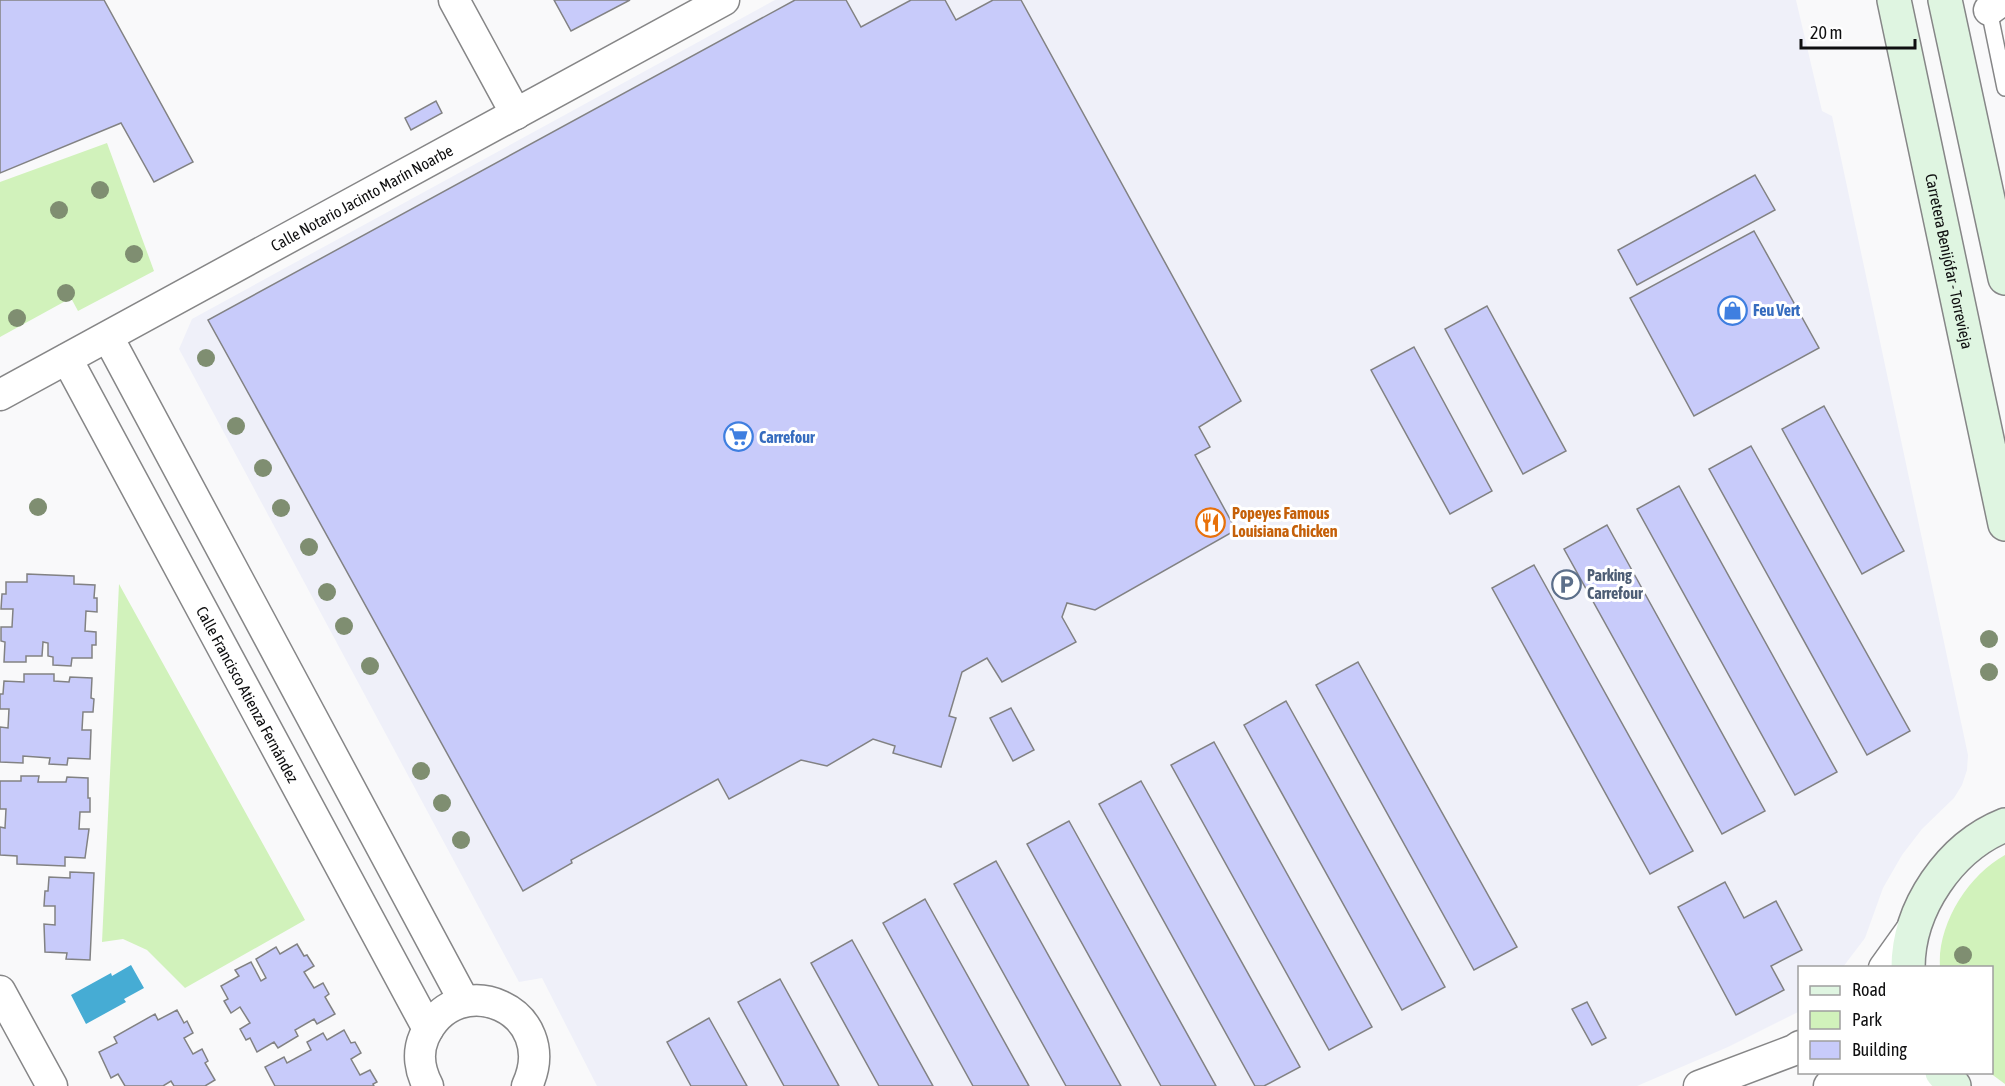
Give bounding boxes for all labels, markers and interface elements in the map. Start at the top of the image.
scale bar [1801,12,1915,50]
text: 20 m [1810,22,1842,43]
street label: Calle Notario Jacinto Marín Noarbe [268,141,456,255]
street label: Carretera Benijófar - Torrevieja [1922,172,1977,350]
shop icon: Feu Vert [1716,294,1748,326]
place label: Feu Vert [1753,301,1800,319]
supermarket icon: Carrefour [722,421,754,453]
place label: Carrefour [759,428,815,446]
place label: Popeyes Famous Louisiana Chicken [1232,504,1338,540]
restaurant icon: Popeyes Famous Louisiana Chicken [1195,506,1227,538]
place label: Parking Carrefour [1587,566,1643,602]
parking icon: Parking Carrefour [1550,568,1582,600]
street label: Calle Francisco Atienza Fernández [193,603,303,786]
legend [1798,966,1993,1074]
text: Road [1852,979,1886,1000]
text: Park [1852,1009,1882,1030]
text: Building [1852,1039,1907,1060]

